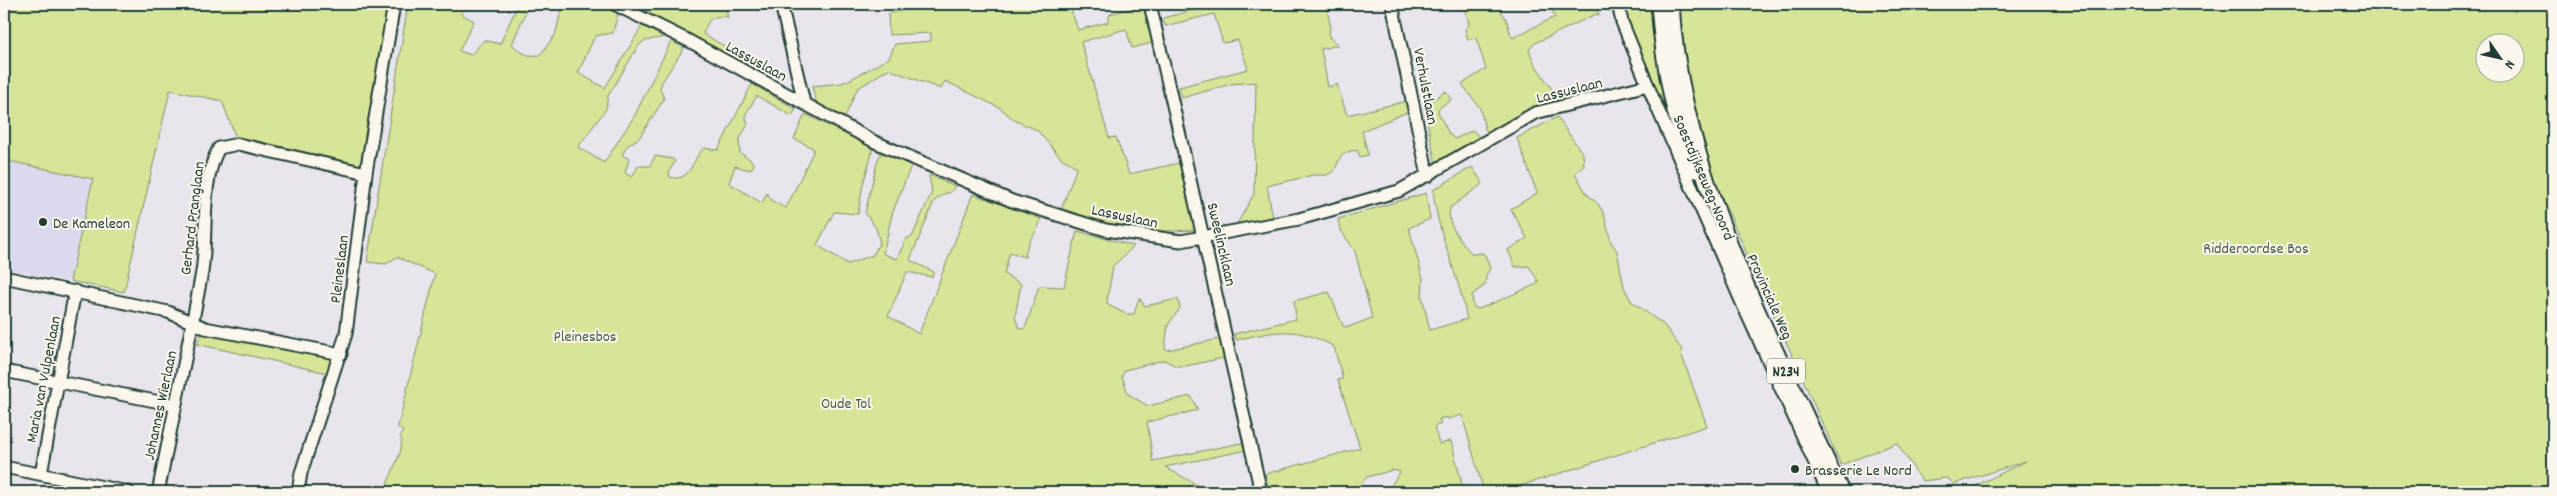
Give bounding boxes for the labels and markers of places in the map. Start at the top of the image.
place label: De Kameleon [53,213,130,236]
marker: De Kameleon [37,216,49,228]
place label: Brasserie Le Nord [1805,460,1912,483]
marker: Brasserie Le Nord [1789,463,1801,475]

